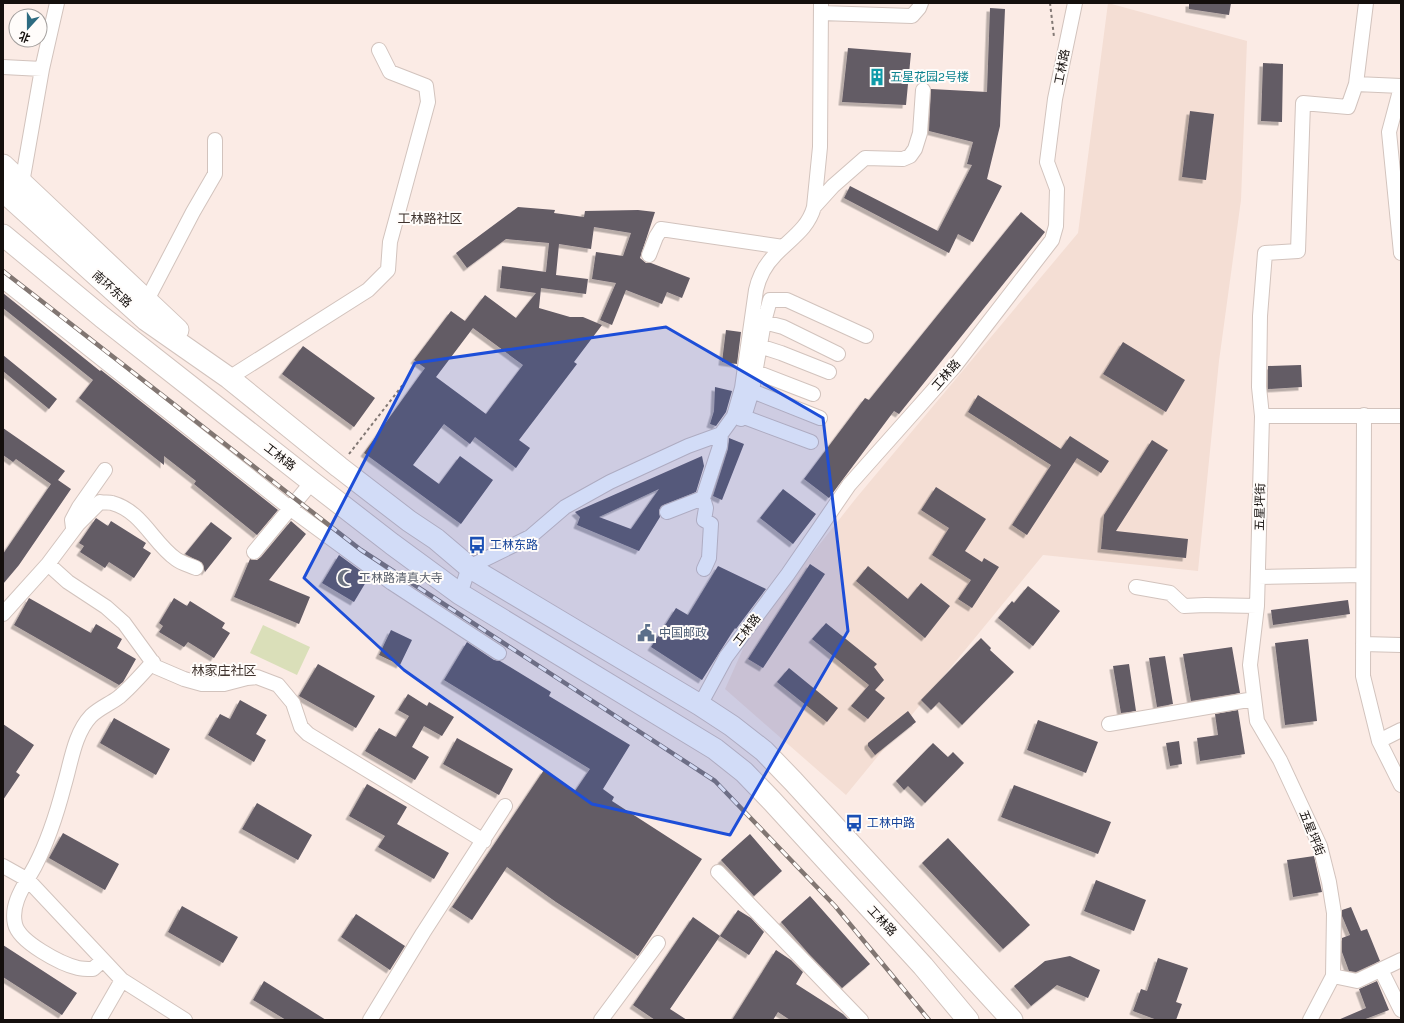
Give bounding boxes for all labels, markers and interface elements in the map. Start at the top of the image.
north arrow [8,8,48,48]
text: 北 [17,29,32,45]
street label: 工林路 [1052,48,1072,86]
building icon: 五星花园2号楼 [867,67,887,87]
place label: 五星花园2号楼 [890,70,969,84]
district label: 工林路社区 [397,211,463,226]
street label: 南环东路 [89,268,135,310]
street label: 工林路 [929,357,963,393]
street label: 工林路 [262,440,298,474]
street label: 五星坪街 [1253,483,1267,531]
bus stop icon: 工林东路 [467,535,487,555]
place label: 工林东路 [490,538,538,552]
mosque icon: 工林路清真大寺 [336,568,356,588]
place label: 工林路清真大寺 [359,571,443,585]
street label: 工林路 [731,611,763,649]
public building icon: 中国邮政 [636,623,656,643]
place label: 中国邮政 [659,626,707,640]
district label: 林家庄社区 [191,663,257,678]
street label: 五星坪街 [1297,808,1327,858]
bus stop icon: 工林中路 [844,813,864,833]
place label: 工林中路 [867,816,915,830]
street label: 工林路 [865,903,899,939]

